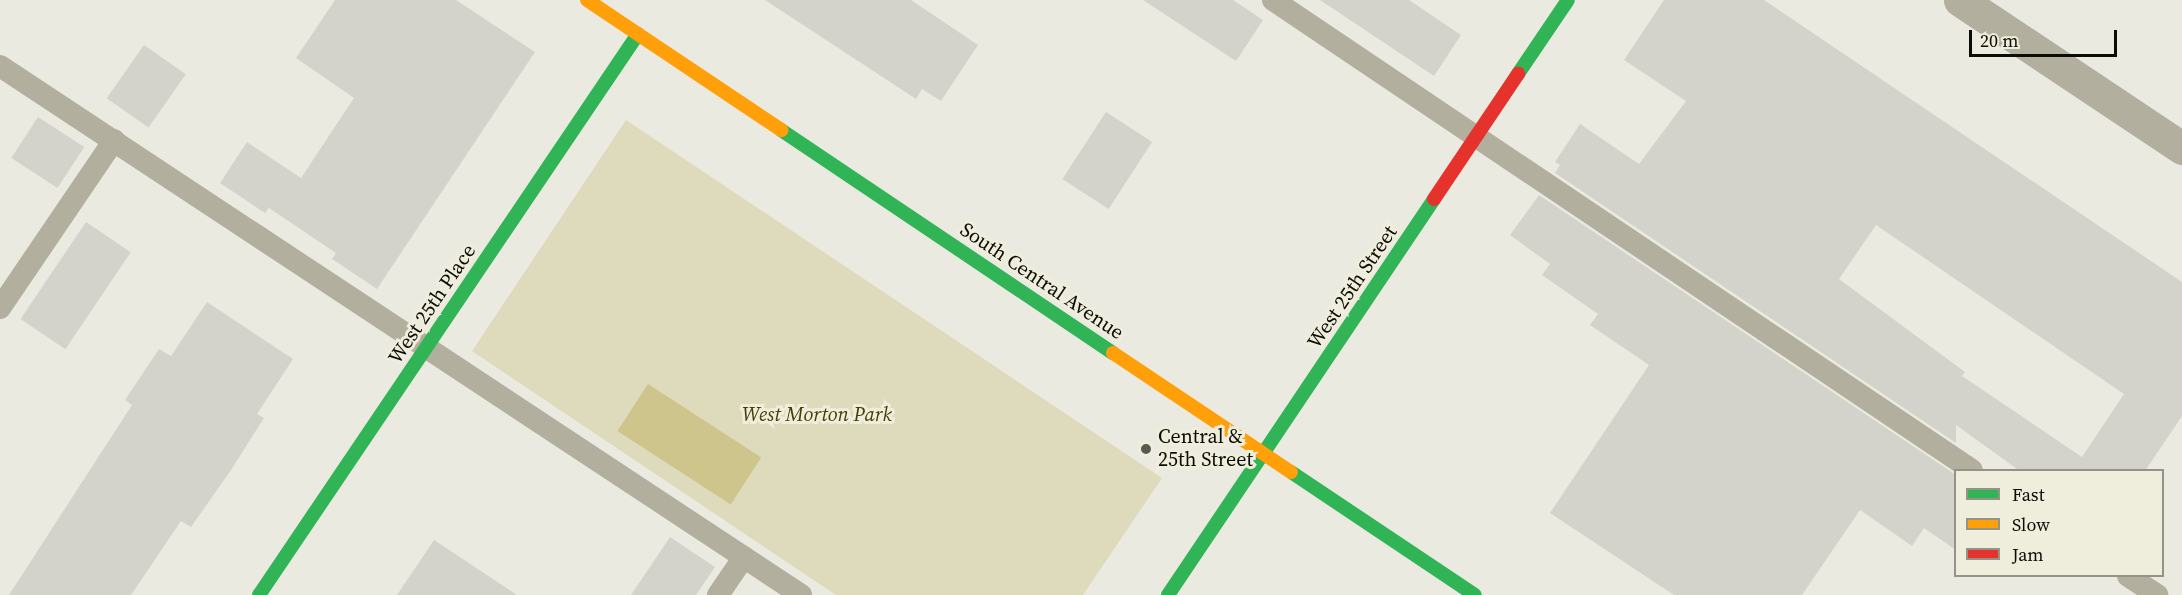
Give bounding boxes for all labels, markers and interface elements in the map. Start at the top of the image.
scale bar [1972,18,2120,56]
text: 20 m [1980,28,2018,53]
street label: South Central Avenue [956,217,1128,345]
street label: West 25th Street [1302,221,1402,353]
street label: West 25th Place [383,240,481,368]
park label: West Morton Park [742,402,892,426]
place label: Central & 25th Street [1158,425,1253,472]
marker: Central & 25th Street [1139,442,1153,456]
legend [1954,469,2164,577]
text: Fast [2012,482,2045,507]
text: Slow [2012,512,2050,537]
text: Jam [2012,542,2044,567]

